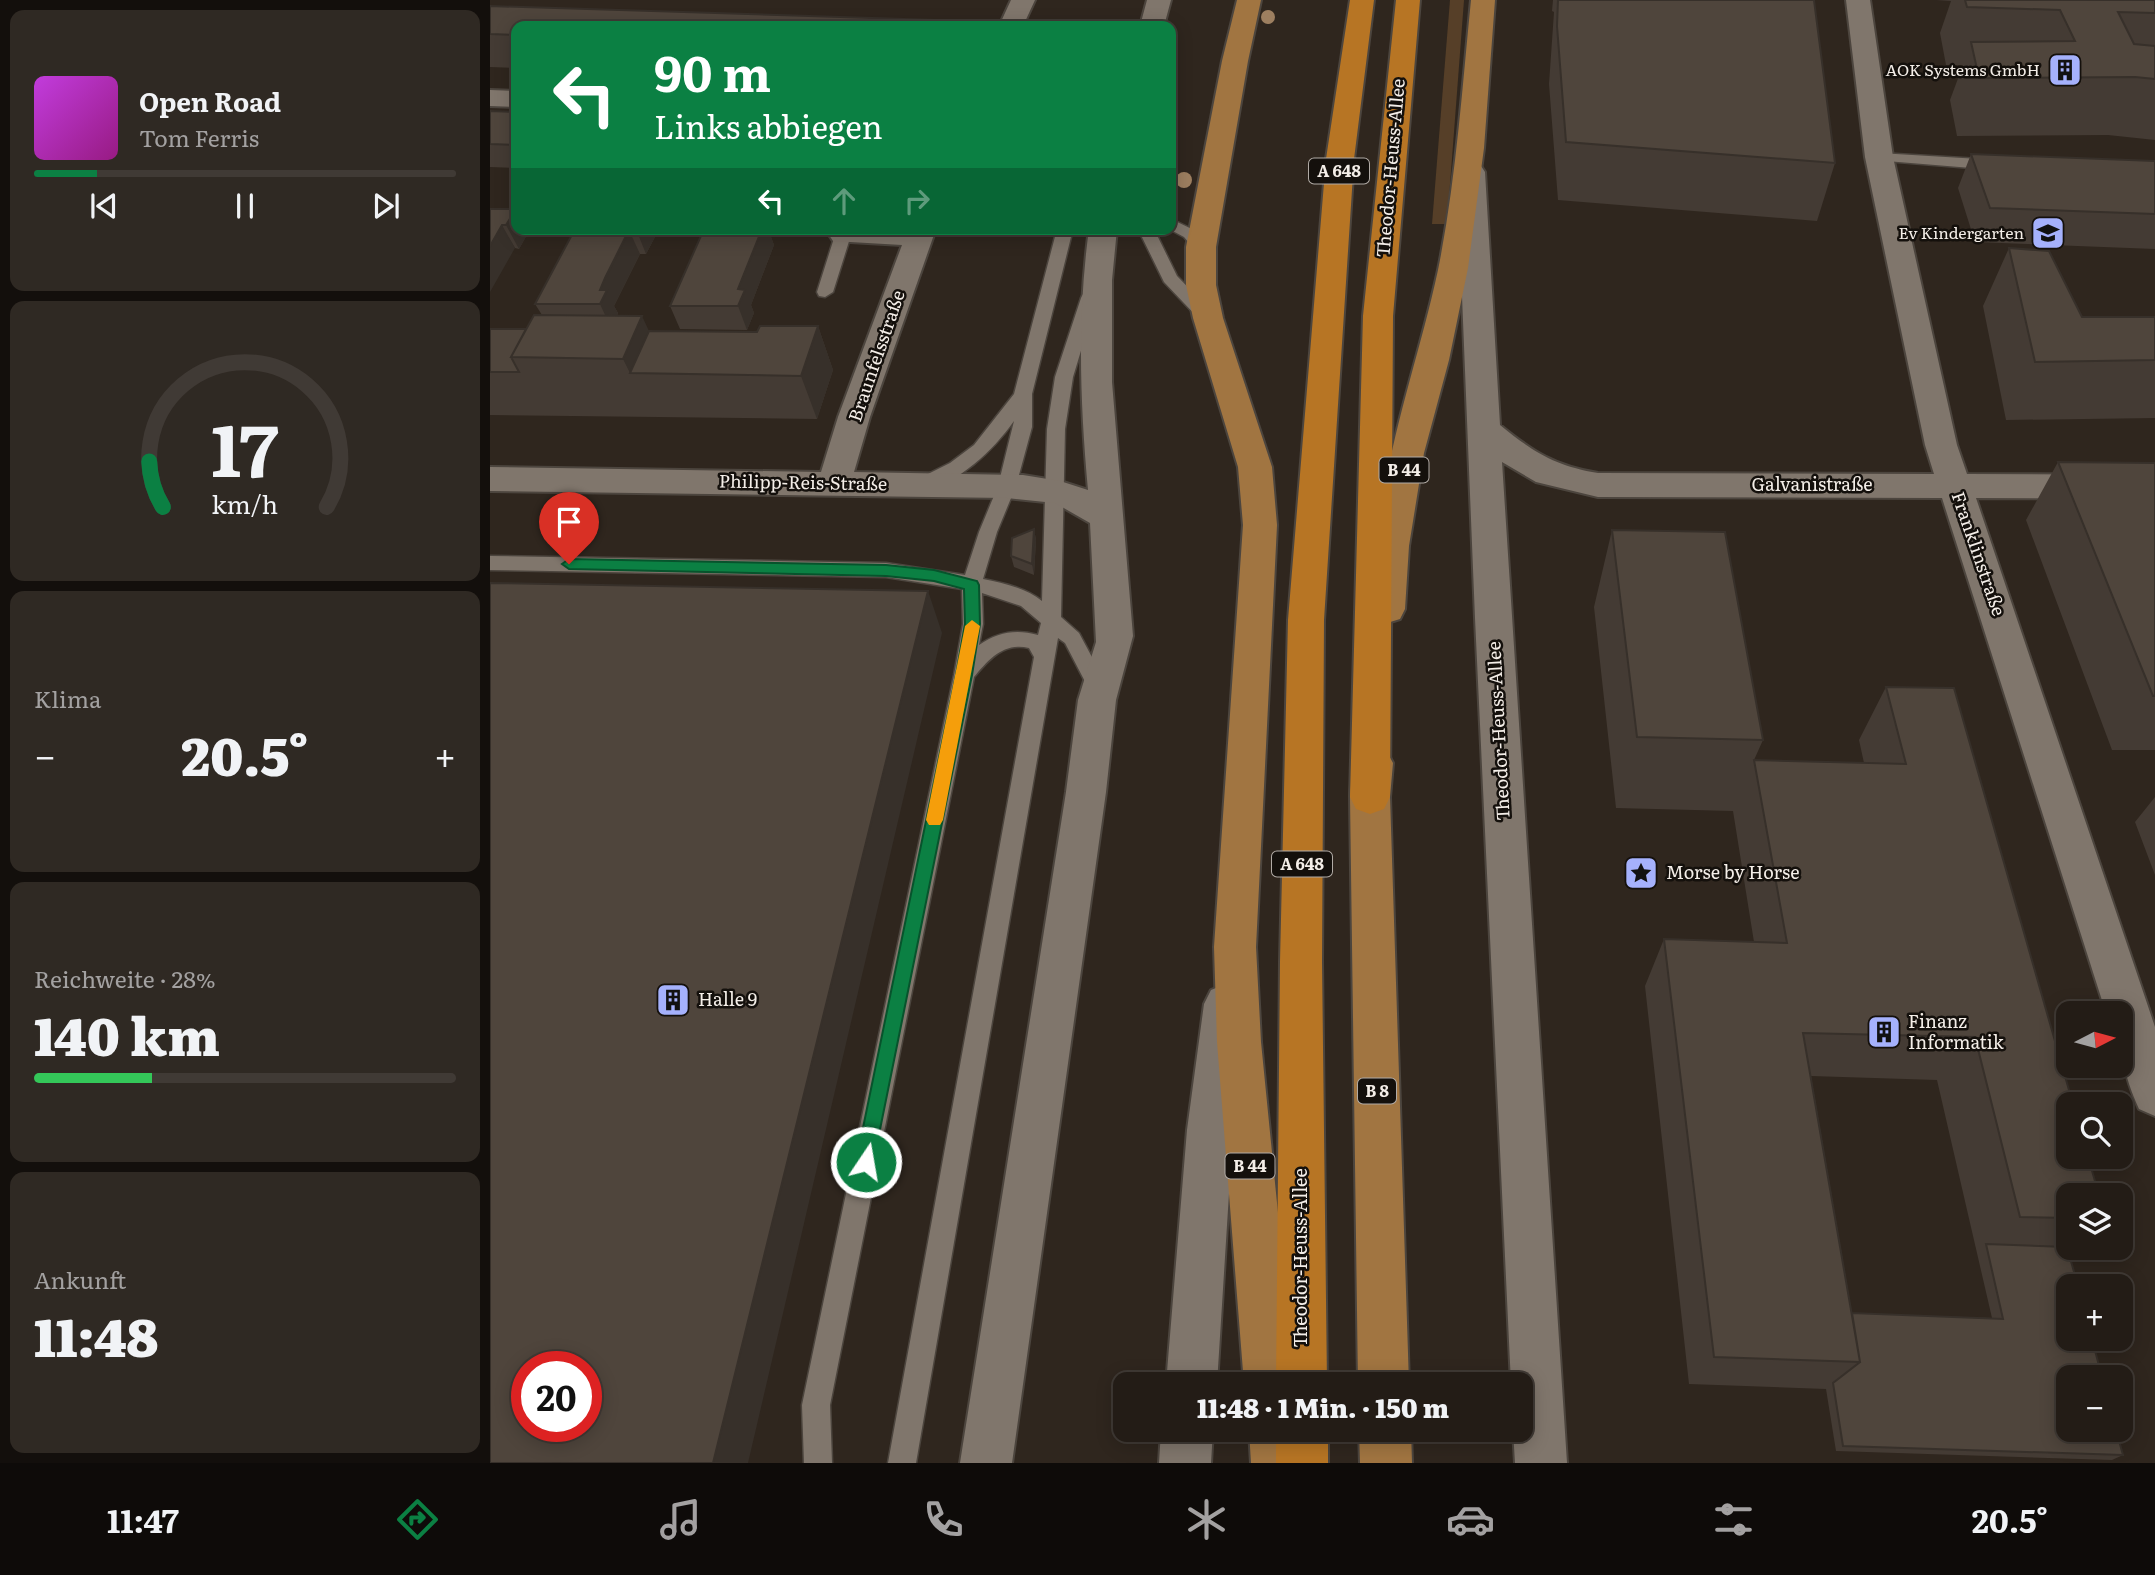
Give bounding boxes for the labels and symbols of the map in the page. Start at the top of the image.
building icon: AOK Systems GmbH [2046,51,2084,89]
place label: AOK Systems GmbH [1885,57,2040,81]
street label: Theodor-Heuss-Allee [1368,77,1411,258]
road number: A 648 [1309,158,1369,183]
school or university icon: Ev Kindergarten [2029,214,2067,252]
place label: Ev Kindergarten [1898,220,2024,244]
street label: Braunfelsstraße [840,286,911,425]
road number: B 44 [1380,457,1429,482]
street label: Philipp-Reis-Straße [719,467,887,496]
street label: Galvanistraße [1751,470,1873,497]
street label: Franklinstraße [1945,488,2013,619]
pin [539,492,599,564]
street label: Theodor-Heuss-Allee [1479,641,1516,821]
road number: A 648 [1272,852,1332,876]
place icon: Morse by Horse [1622,854,1660,892]
place label: Morse by Horse [1666,858,1800,885]
building icon: Halle 9 [654,981,692,1019]
place label: Halle 9 [698,985,757,1012]
north arrow [2056,1001,2133,1078]
place label: Finanz Informatik [1908,1007,2005,1055]
building icon: Finanz Informatik [1865,1013,1903,1051]
road number: B 8 [1358,1078,1396,1104]
position arrow [829,1125,903,1199]
road number: B 44 [1226,1154,1274,1178]
street label: Theodor-Heuss-Allee [1286,1168,1313,1348]
speed limit sign: 20 [511,1351,602,1442]

